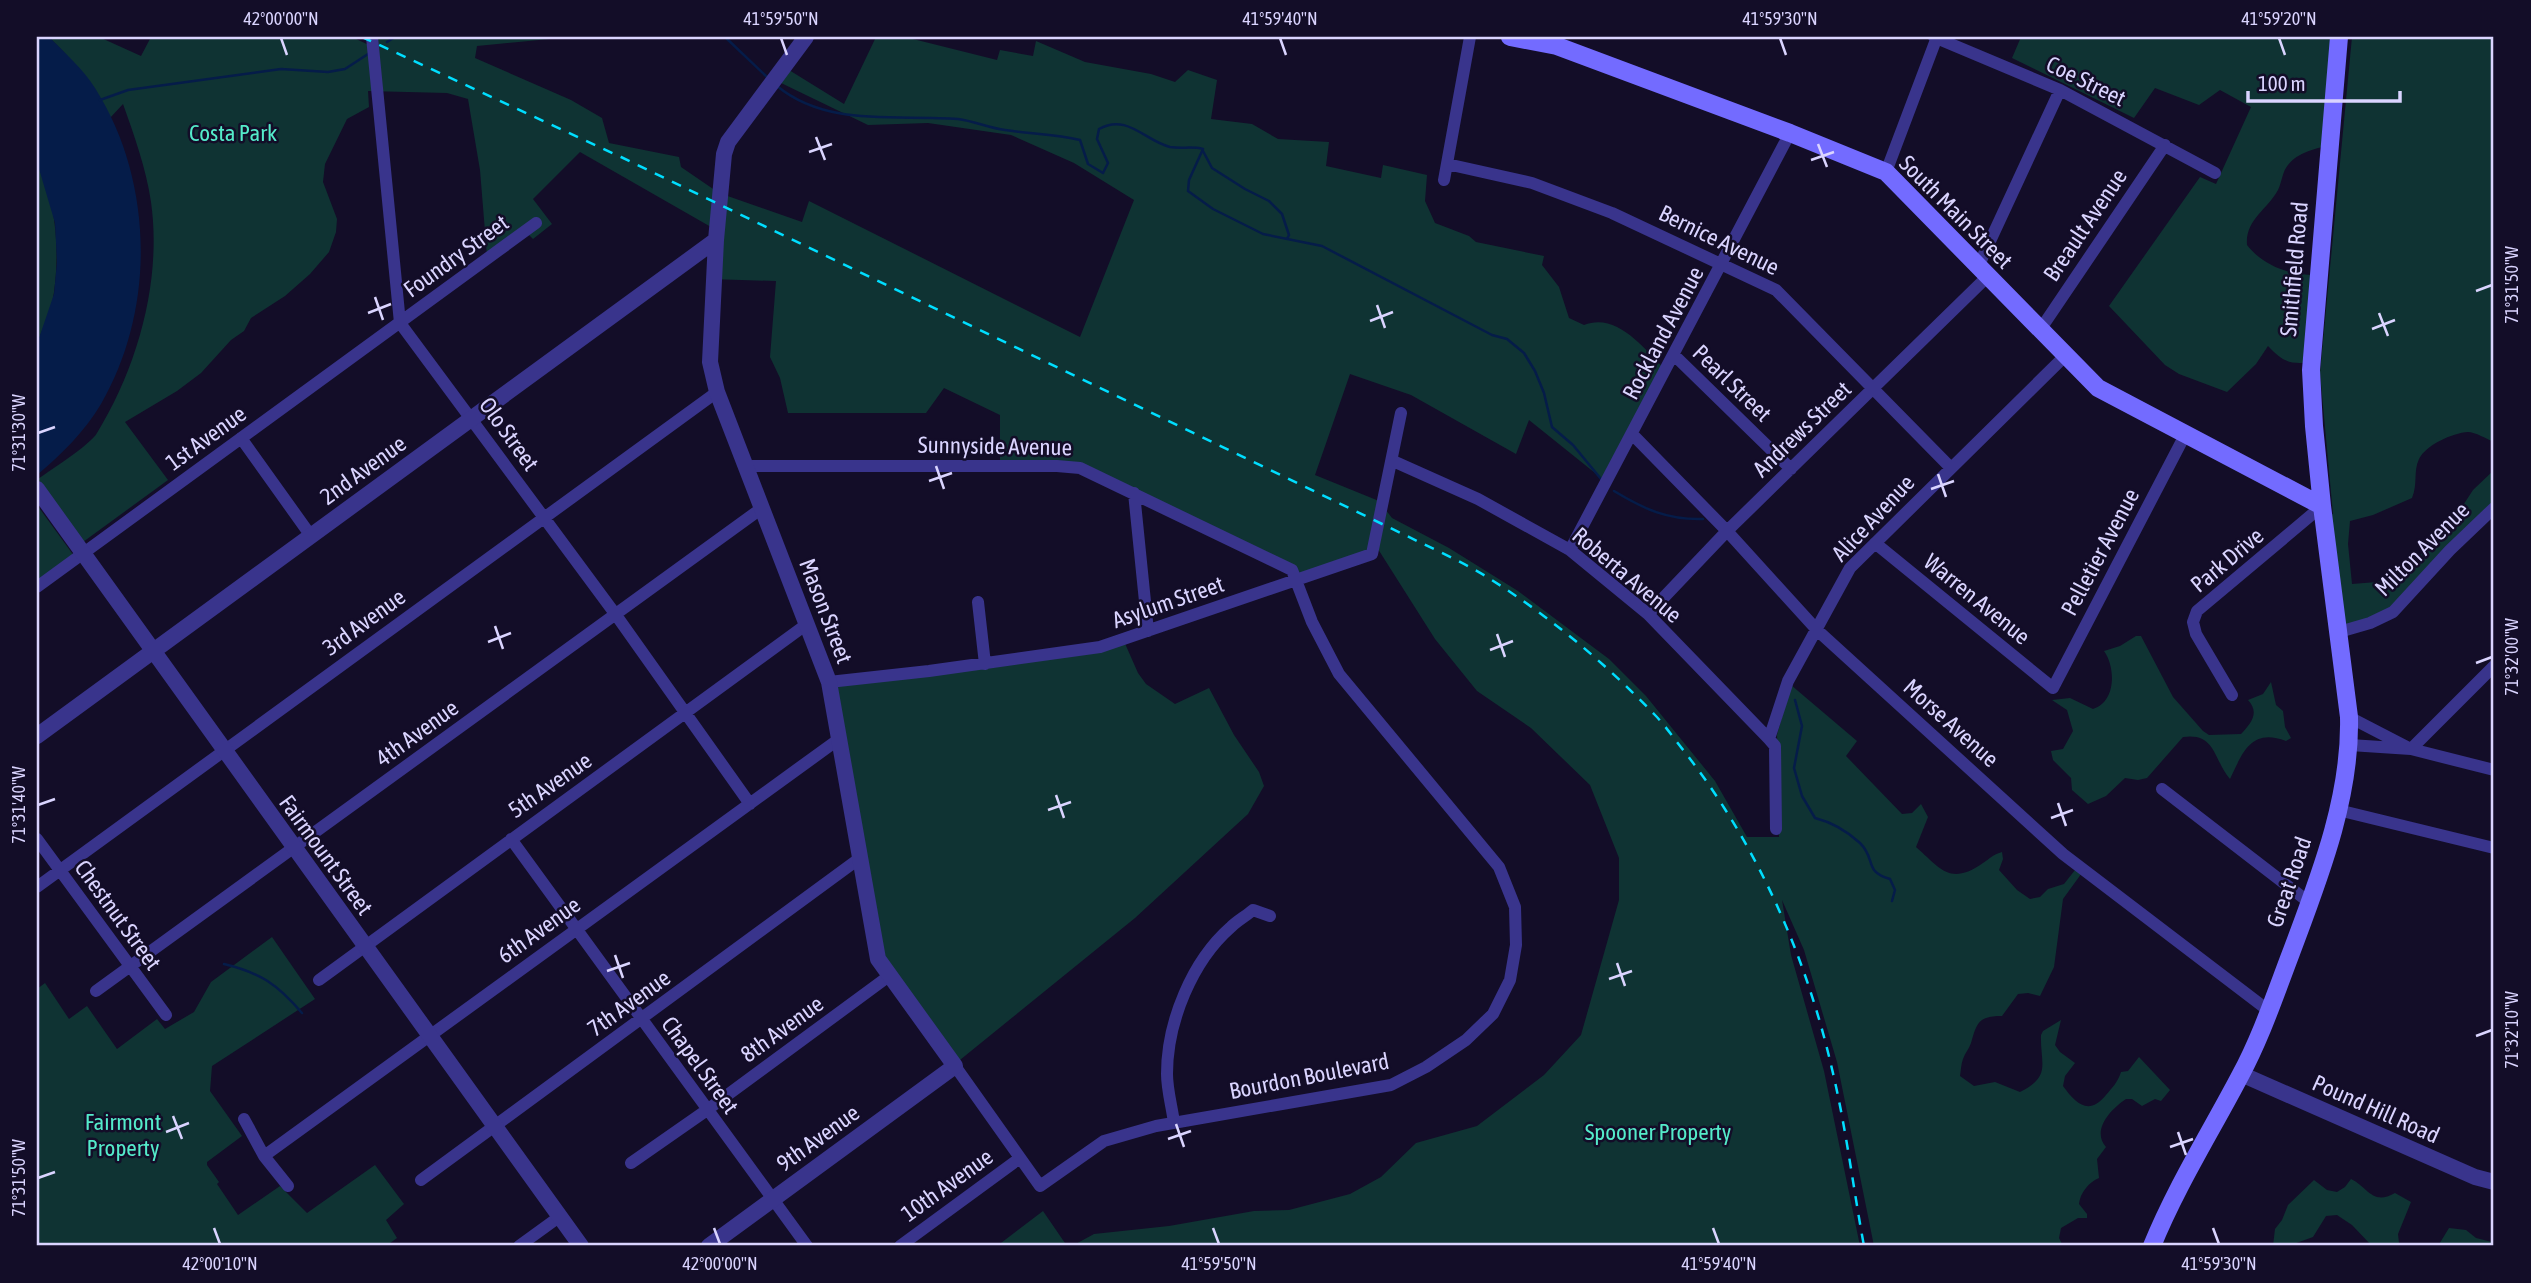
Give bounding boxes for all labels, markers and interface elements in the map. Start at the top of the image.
text: 42°00'00"N [243,8,319,29]
text: 41°59'50"N [743,8,819,29]
text: 41°59'40"N [1242,8,1318,29]
text: 41°59'30"N [1742,8,1818,29]
text: 41°59'20"N [2241,8,2317,29]
street label: Coe Street [2042,51,2130,111]
scale bar [2248,60,2400,104]
text: 100 m [2258,71,2306,95]
park label: Costa Park [189,120,277,146]
street label: South Main Street [1894,150,2018,274]
street label: Breault Avenue [2038,164,2132,286]
street label: Bernice Avenue [1655,200,1783,280]
street label: Smithfield Road [2275,201,2313,337]
street label: Foundry Street [399,209,513,303]
text: 71°31'50"W [2501,246,2522,324]
street label: Rockland Avenue [1617,262,1709,404]
street label: Pearl Street [1687,339,1777,427]
street label: Andrews Street [1748,376,1856,482]
street label: Olo Street [474,392,544,476]
text: 71°31'30"W [8,394,29,472]
street label: 1st Avenue [161,400,251,476]
street label: 2nd Avenue [315,430,411,510]
street label: Sunnyside Avenue [918,432,1072,460]
street label: Alice Avenue [1827,469,1919,567]
street label: Pelletier Avenue [2056,484,2144,620]
street label: Milton Avenue [2370,497,2474,601]
street label: Roberta Avenue [1567,522,1687,628]
street label: Park Drive [2186,522,2268,598]
street label: Warren Avenue [1919,548,2035,650]
street label: Mason Street [794,555,858,667]
street label: Asylum Street [1109,571,1227,633]
street label: 3rd Avenue [318,583,410,661]
text: 71°32'00"W [2501,618,2522,696]
street label: Morse Avenue [1898,674,2004,772]
street label: 4th Avenue [371,694,463,772]
street label: 5th Avenue [503,747,597,823]
text: 71°31'40"W [8,766,29,844]
street label: Fairmount Street [274,790,378,920]
street label: Great Road [2261,833,2317,931]
street label: Chestnut Street [70,855,166,975]
street label: 6th Avenue [493,891,585,969]
street label: 7th Avenue [583,964,675,1042]
street label: 8th Avenue [736,990,828,1068]
text: 71°32'10"W [2501,991,2522,1069]
street label: Chapel Street [656,1012,744,1118]
street label: Bourdon Boulevard [1227,1048,1391,1104]
street label: Pound Hill Road [2309,1069,2443,1149]
street label: 9th Avenue [772,1099,864,1177]
park label: Fairmont Property [85,1109,161,1161]
park label: Spooner Property [1585,1119,1731,1145]
text: 71°31'50"W [8,1139,29,1217]
street label: 10th Avenue [896,1143,998,1227]
text: 42°00'10"N [182,1253,258,1274]
text: 42°00'00"N [682,1253,758,1274]
text: 41°59'50"N [1181,1253,1257,1274]
text: 41°59'40"N [1681,1253,1757,1274]
text: 41°59'30"N [2181,1253,2257,1274]

